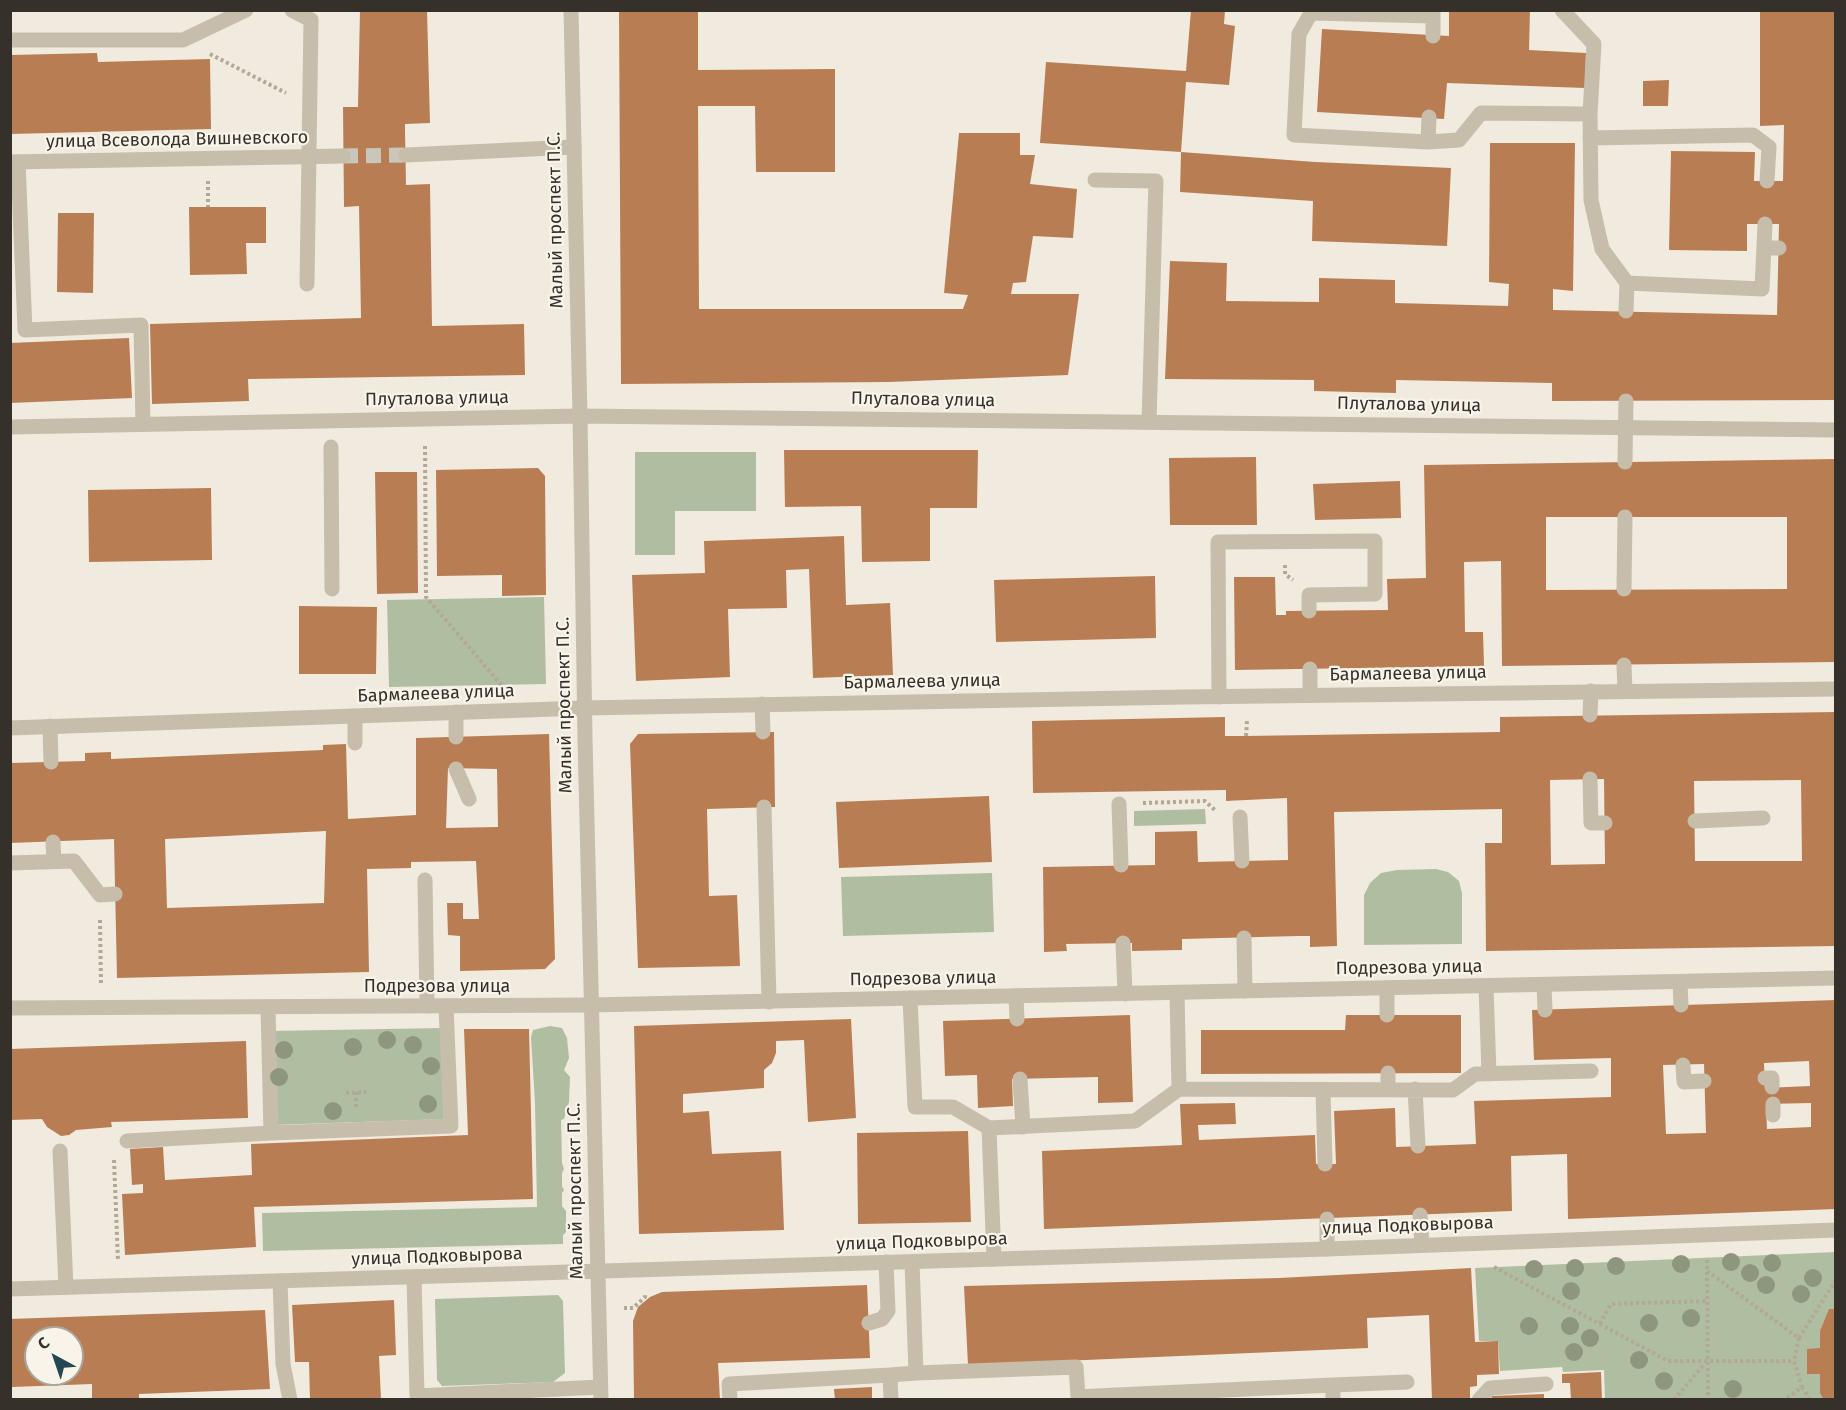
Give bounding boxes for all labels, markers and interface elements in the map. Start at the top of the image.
street label: улица Всеволода Вишневского [46,127,308,153]
street label: Малый проспект П.С. [544,132,568,308]
street label: Плуталова улица [365,387,509,411]
street label: Плуталова улица [851,388,995,412]
street label: Плуталова улица [1337,393,1481,417]
street label: Малый проспект П.С. [553,617,577,793]
street label: Бармалеева улица [1329,662,1487,686]
street label: Бармалеева улица [843,670,1001,694]
street label: Бармалеева улица [357,680,515,708]
street label: Подрезова улица [1335,956,1483,980]
street label: Подрезова улица [849,967,997,991]
street label: Подрезова улица [364,976,510,998]
street label: Малый проспект П.С. [564,1103,588,1279]
street label: улица Подковырова [1322,1212,1494,1240]
street label: улица Подковырова [836,1228,1008,1256]
street label: улица Подковырова [351,1243,523,1271]
north arrow [24,1326,84,1386]
text: С [34,1333,53,1354]

